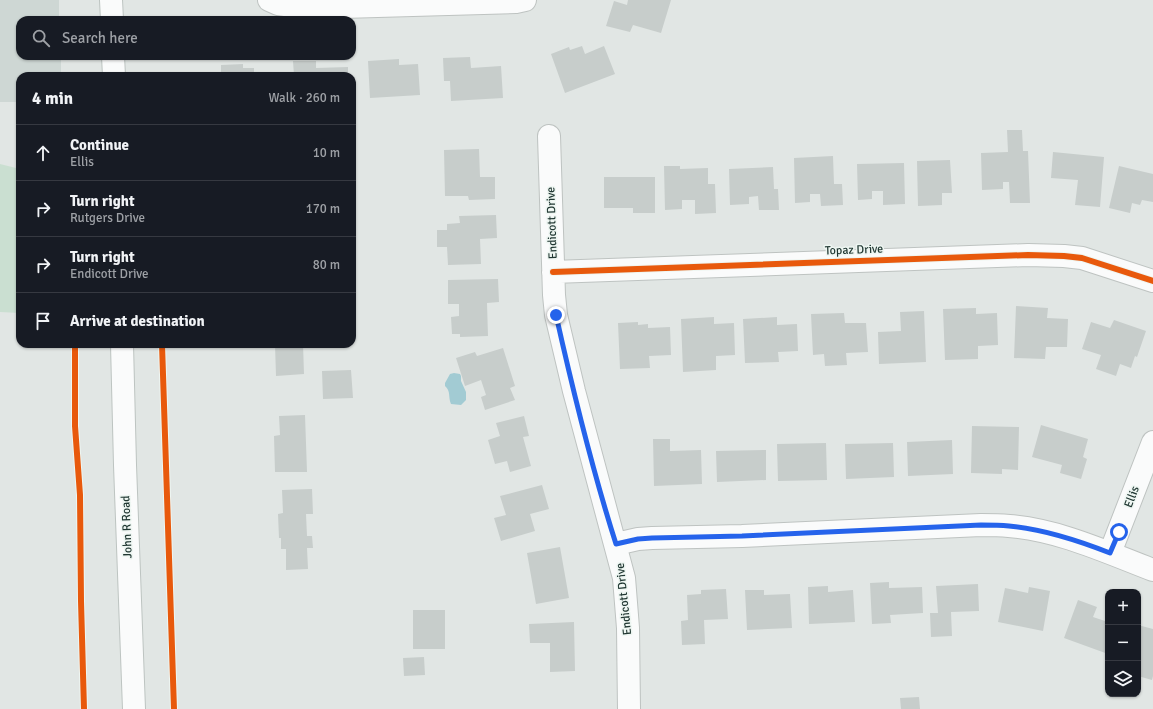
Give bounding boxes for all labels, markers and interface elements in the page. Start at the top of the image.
search box [16,16,356,60]
icon: search [30,27,52,49]
text: Search here [62,29,138,47]
text: 4 min [32,88,73,109]
text: Walk · 260 m [269,90,340,106]
text: Continue [70,136,129,154]
icon: ahead [32,142,54,164]
text: 10 m [313,145,340,161]
text: Ellis [70,154,94,170]
street label: Endicott Drive [543,187,561,259]
text: Turn right [70,192,135,210]
icon: right [32,198,54,220]
text: 170 m [306,201,340,217]
text: Rutgers Drive [70,210,145,226]
street label: Topaz Drive [825,241,883,259]
text: Turn right [70,248,135,266]
icon: right [32,254,54,276]
text: 80 m [313,257,340,273]
text: Endicott Drive [70,266,149,282]
route end [547,306,565,324]
icon: arrive [32,310,54,332]
text: Arrive at destination [70,312,205,330]
street label: Ellis [1121,484,1143,510]
street label: John R Road [118,495,136,559]
route start [1110,523,1128,541]
street label: Endicott Drive [613,562,635,636]
map controls [1105,589,1141,697]
button: + [1105,589,1141,625]
button: − [1105,625,1141,661]
button: layers [1105,661,1141,697]

